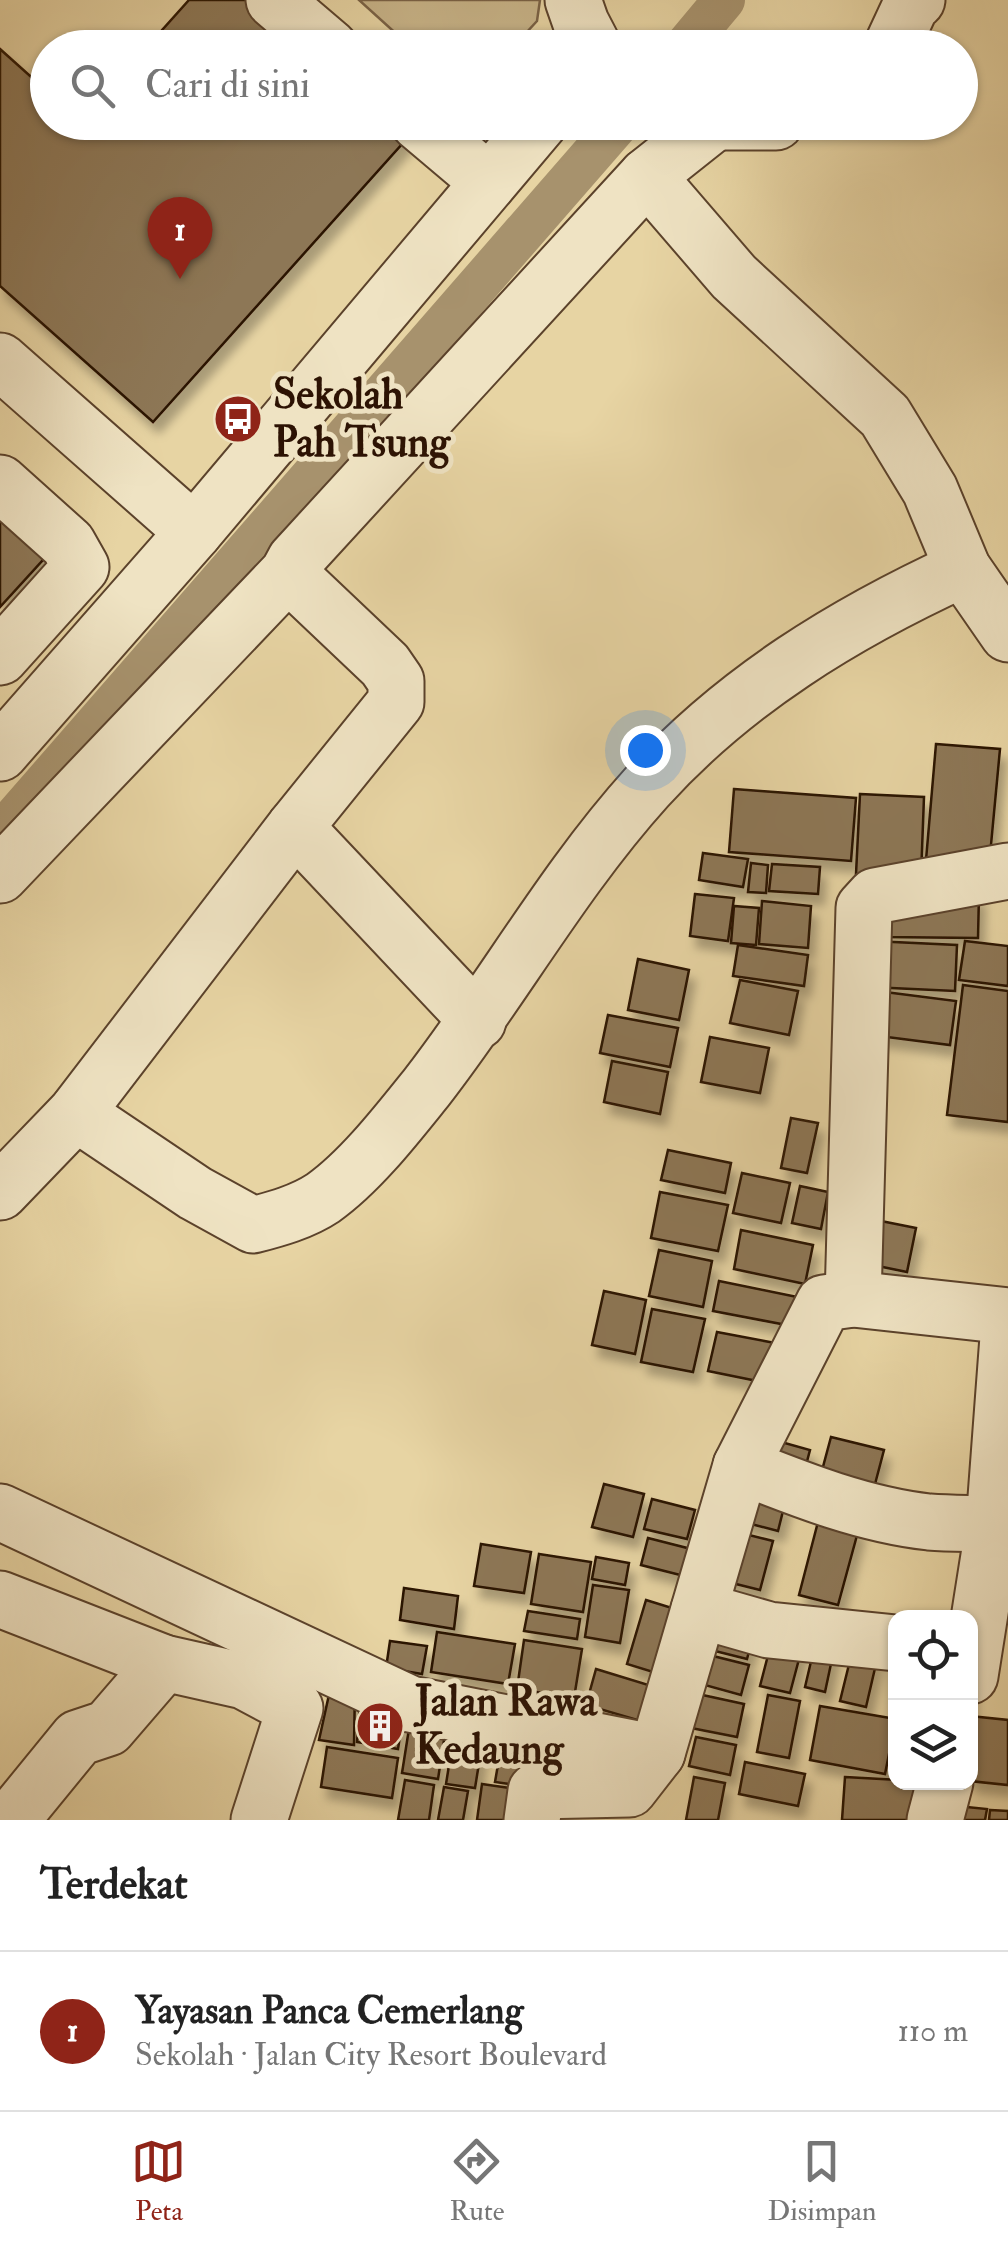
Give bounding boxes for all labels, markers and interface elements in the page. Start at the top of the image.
search box [30,30,978,140]
icon: search [65,58,120,113]
text: Cari di sini [145,61,310,109]
pin: 1 [148,196,212,279]
place label: Sekolah Pah Tsung [273,369,451,469]
bus stop icon: Sekolah Pah Tsung [212,393,264,445]
your location [620,725,671,776]
map controls [888,1610,978,1790]
button: locate [888,1610,978,1700]
place label: Jalan Rawa Kedaung [413,1676,599,1776]
building icon: Jalan Rawa Kedaung [354,1700,406,1752]
button: layers [888,1700,978,1790]
text: Terdekat [40,1859,188,1911]
text: Yayasan Panca Cemerlang [135,1987,523,2035]
text: 1 [67,2011,78,2051]
text: 110 m [897,2011,968,2051]
text: Sekolah · Jalan City Resort Boulevard [135,2035,607,2075]
tab: Peta [131,2134,186,2229]
tab: Rute [449,2134,504,2229]
tab: Disimpan [767,2134,877,2229]

